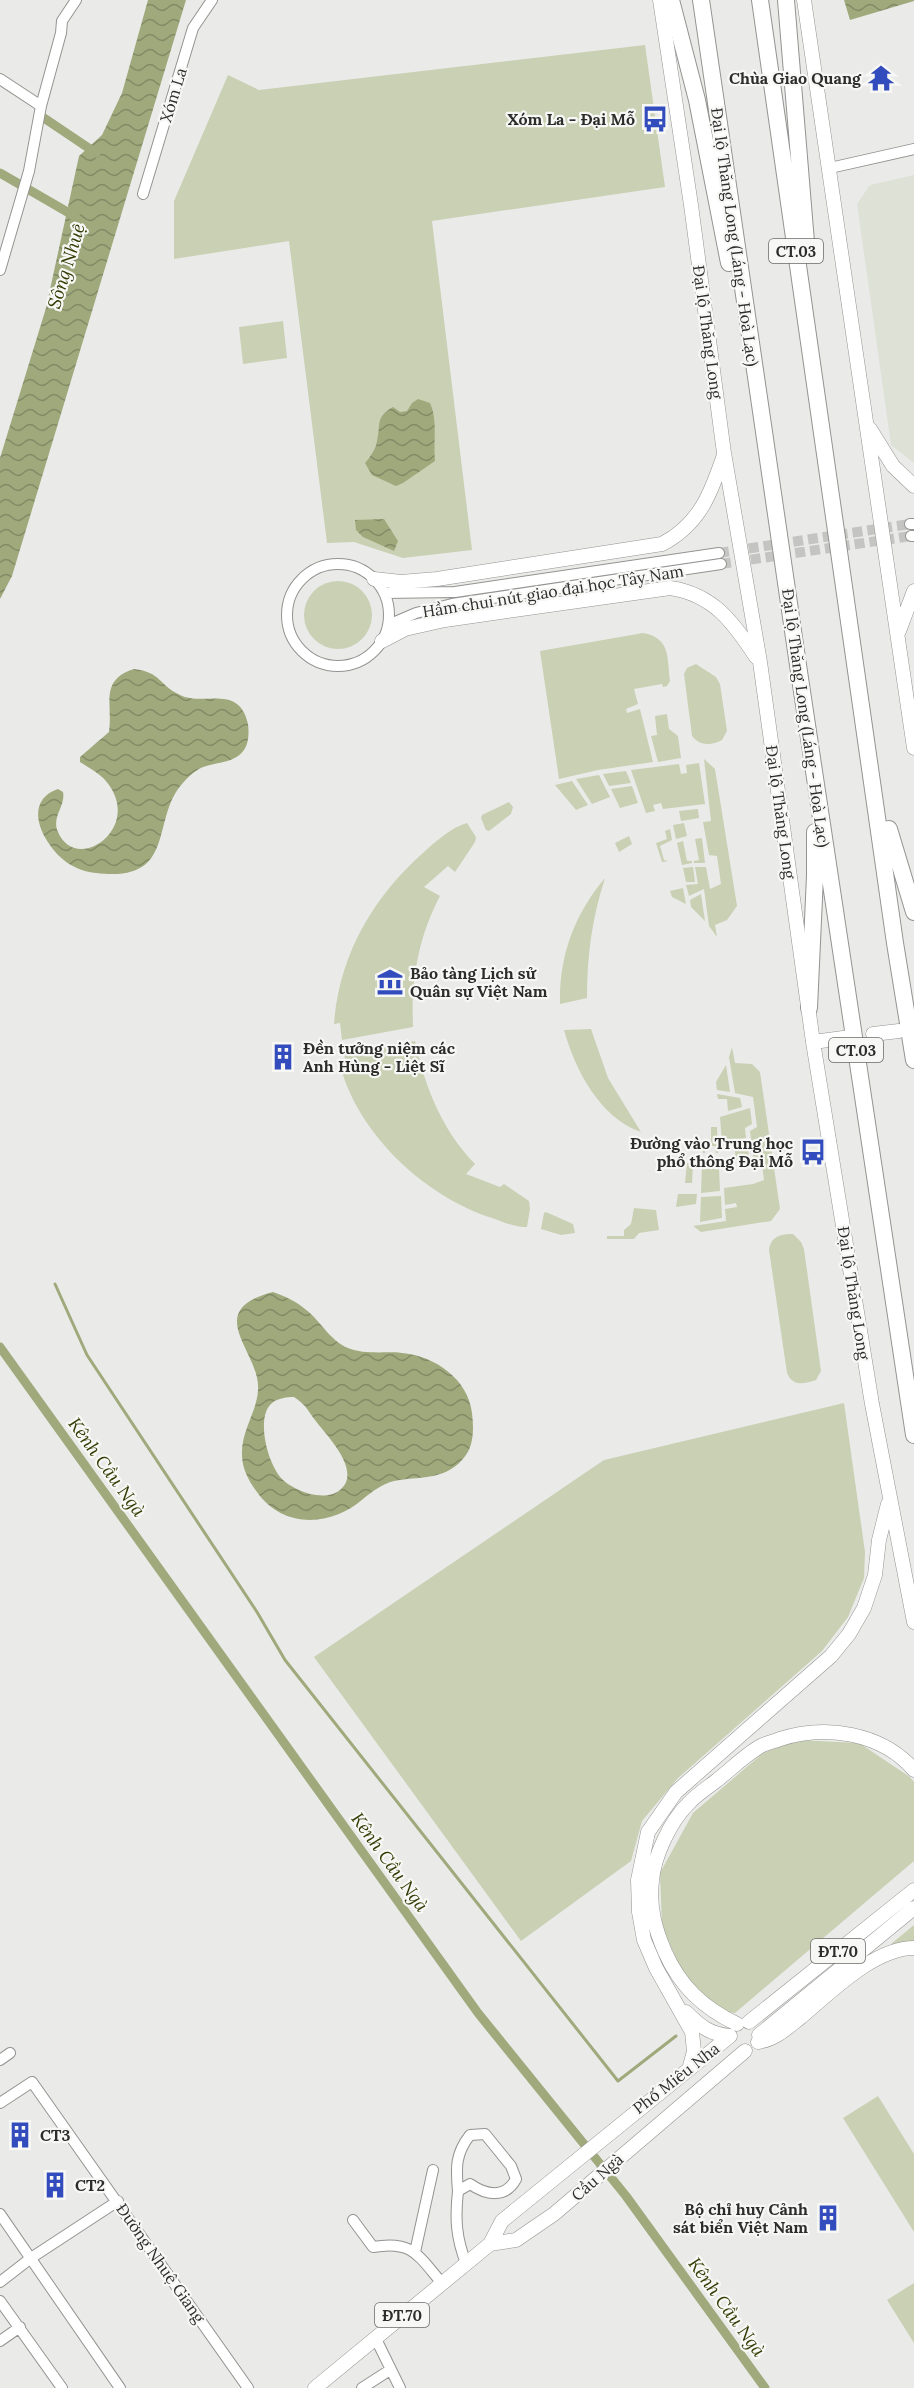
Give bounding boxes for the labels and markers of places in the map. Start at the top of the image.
temple icon: Chùa Giao Quang [866,63,896,93]
place label: Chùa Giao Quang [729,68,862,88]
bus stop icon: Xóm La - Đại Mỗ [640,104,670,134]
place label: Xóm La - Đại Mỗ [508,109,635,129]
place label: Bảo tàng Lịch sử Quân sự Việt Nam [410,963,548,1001]
museum icon: Bảo tàng Lịch sử Quân sự Việt Nam [375,967,405,997]
place label: Đền tưởng niệm các Anh Hùng - Liệt Sĩ [303,1038,456,1076]
building icon: Đền tưởng niệm các Anh Hùng - Liệt Sĩ [268,1042,298,1072]
place label: Đường vào Trung học phổ thông Đại Mỗ [630,1133,794,1171]
bus stop icon: Đường vào Trung học phổ thông Đại Mỗ [798,1137,828,1167]
building icon: CT3 [5,2120,35,2150]
place label: CT3 [40,2125,70,2145]
building icon: CT2 [40,2170,70,2200]
place label: CT2 [75,2175,105,2195]
place label: Bộ chỉ huy Cảnh sát biển Việt Nam [673,2199,808,2237]
building icon: Bộ chỉ huy Cảnh sát biển Việt Nam [813,2203,843,2233]

